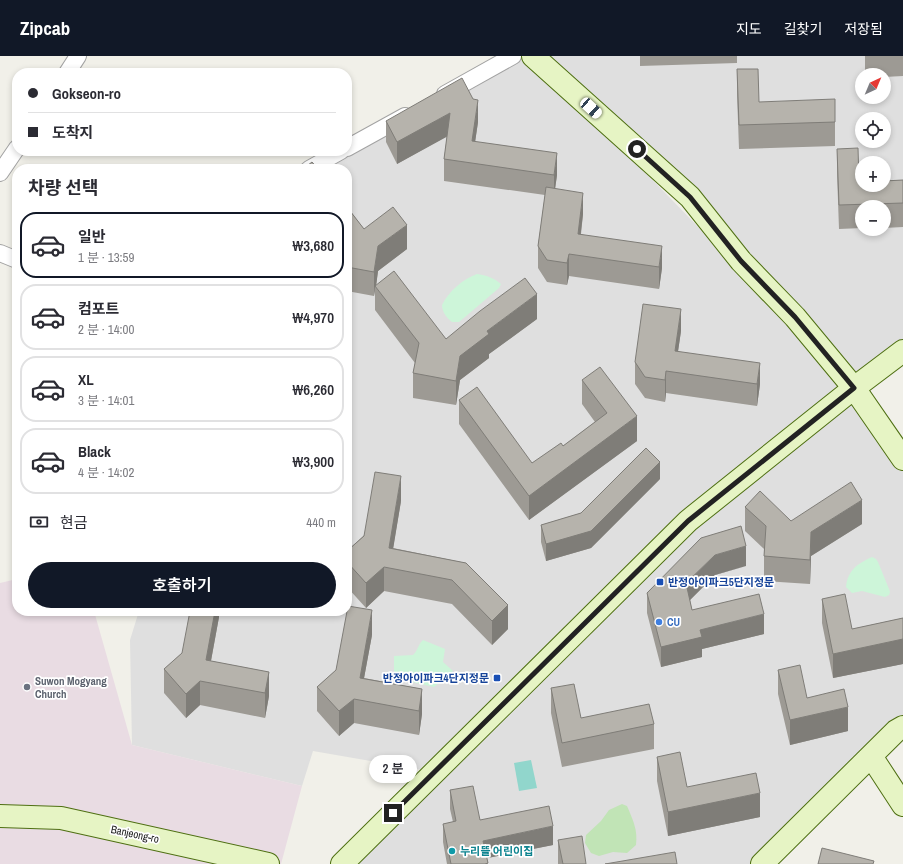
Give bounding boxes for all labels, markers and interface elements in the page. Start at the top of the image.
text: Zipcab [20,15,70,41]
text: 지도 [736,20,762,38]
text: 길찾기 [784,20,822,38]
text: 저장됨 [844,20,883,38]
north arrow [855,68,891,104]
map controls [855,68,891,236]
text: Gokseon-ro [52,83,121,104]
car [578,96,604,120]
button: locate [855,112,891,148]
text: 도착지 [52,122,93,143]
route start [628,140,646,158]
button: + [855,156,891,192]
text: 차량 선택 [28,175,98,200]
button: − [855,200,891,236]
text: 일반 [78,226,106,247]
icon: car [30,227,66,263]
text: ₩3,680 [293,235,334,256]
text: 1 분 · 13:59 [78,249,134,266]
text: 컴포트 [78,298,119,319]
icon: car [30,299,66,335]
text: ₩4,970 [293,307,334,328]
text: 2 분 · 14:00 [78,321,134,338]
text: XL [78,369,94,390]
icon: car [30,371,66,407]
text: ₩6,260 [293,379,334,400]
text: 3 분 · 14:01 [78,392,134,409]
text: Black [78,441,111,462]
icon: car [30,443,66,479]
text: ₩3,900 [293,451,334,472]
text: 4 분 · 14:02 [78,464,134,481]
icon: cash [28,511,50,533]
text: 현금 [60,512,88,533]
text: 440 m [306,514,336,531]
button: 호출하기 [28,562,336,608]
place label: 반정아이파크5단지정문 [668,575,774,589]
marker: 반정아이파크5단지정문 [655,577,665,587]
place label: CU [667,615,680,629]
marker: CU [654,617,664,627]
place label: 반정아이파크4단지정문 [383,671,489,685]
marker: 반정아이파크4단지정문 [492,673,502,683]
place label: Suwon Mogyang Church [35,674,107,701]
marker: Suwon Mogyang Church [22,682,32,692]
callout: 2 분 [369,755,417,783]
text: 2 분 [383,760,403,777]
route end [384,804,402,822]
street label: Banjeong-ro [110,822,160,846]
place label: 누리뜰 어린이집 [460,844,533,858]
marker: 누리뜰 어린이집 [447,846,457,856]

